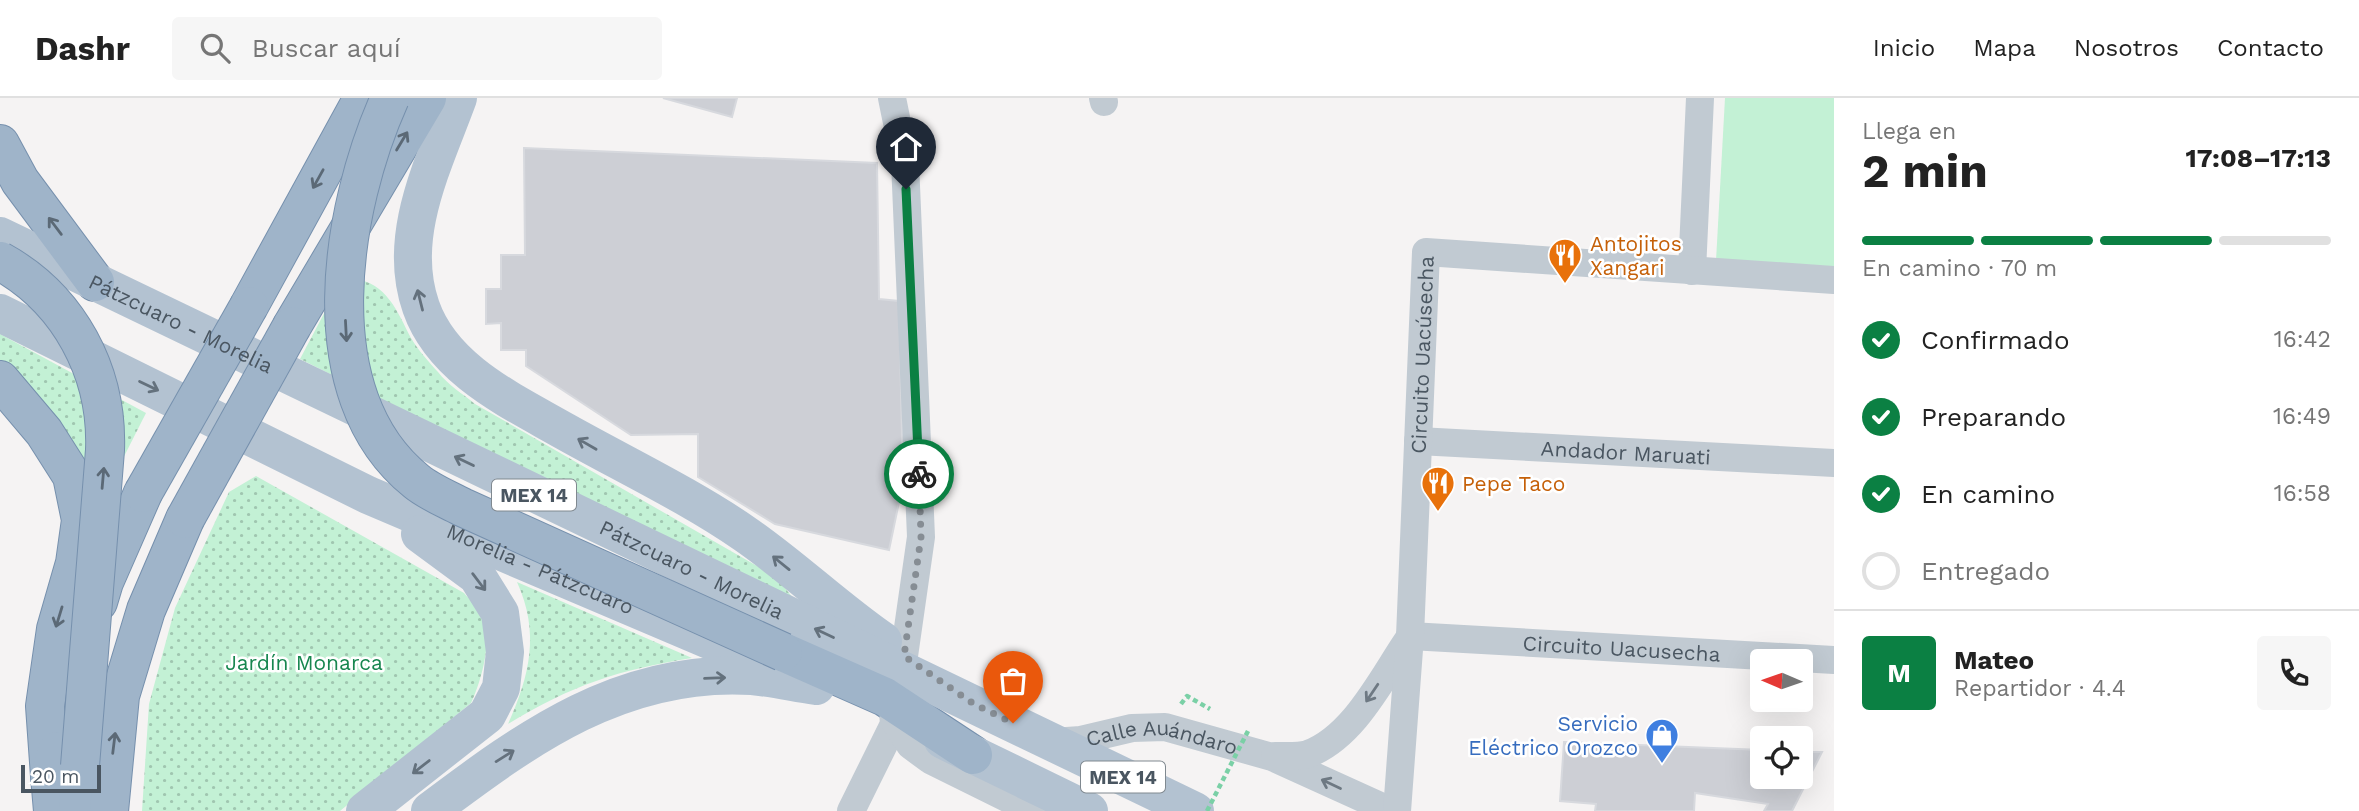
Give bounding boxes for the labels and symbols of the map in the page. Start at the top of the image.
pin [876,117,936,189]
one-way arrow [395,131,409,151]
one-way arrow [311,169,325,189]
one-way arrow [48,217,63,236]
place label: Antojitos Xangari [1590,231,1682,280]
restaurant icon: Antojitos Xangari [1546,236,1584,285]
street label: Circuito Uacúsecha [1405,255,1438,454]
street label: Pátzcuaro - Morelia [85,268,277,378]
one-way arrow [413,289,426,311]
one-way arrow [340,319,353,342]
one-way arrow [138,380,159,394]
street label: Andador Maruati [1540,435,1711,469]
one-way arrow [578,437,598,451]
courier [884,439,954,509]
one-way arrow [454,454,475,468]
restaurant icon: Pepe Taco [1419,464,1457,513]
one-way arrow [97,467,110,490]
place label: Pepe Taco [1462,471,1565,496]
road number: MEX 14 [492,480,576,510]
street label: Pátzcuaro - Morelia [596,514,788,624]
street label: Morelia - Pátzcuaro [443,518,638,619]
one-way arrow [772,555,790,570]
one-way arrow [471,572,486,591]
one-way arrow [52,605,65,627]
one-way arrow [814,625,835,639]
street label: Circuito Uacusecha [1522,630,1721,666]
north arrow [1750,649,1813,712]
park label: Jardín Monarca [225,650,383,675]
pin [983,651,1043,723]
one-way arrow [703,671,726,684]
one-way arrow [1365,683,1379,702]
place label: Servicio Eléctrico Orozco [1468,711,1638,760]
street label: Calle Auándaro [1083,714,1241,759]
shop icon: Servicio Eléctrico Orozco [1643,716,1681,765]
one-way arrow [108,732,121,755]
one-way arrow [495,749,514,764]
one-way arrow [412,759,431,774]
scale bar [21,762,102,794]
road number: MEX 14 [1081,762,1165,792]
one-way arrow [1321,777,1343,790]

